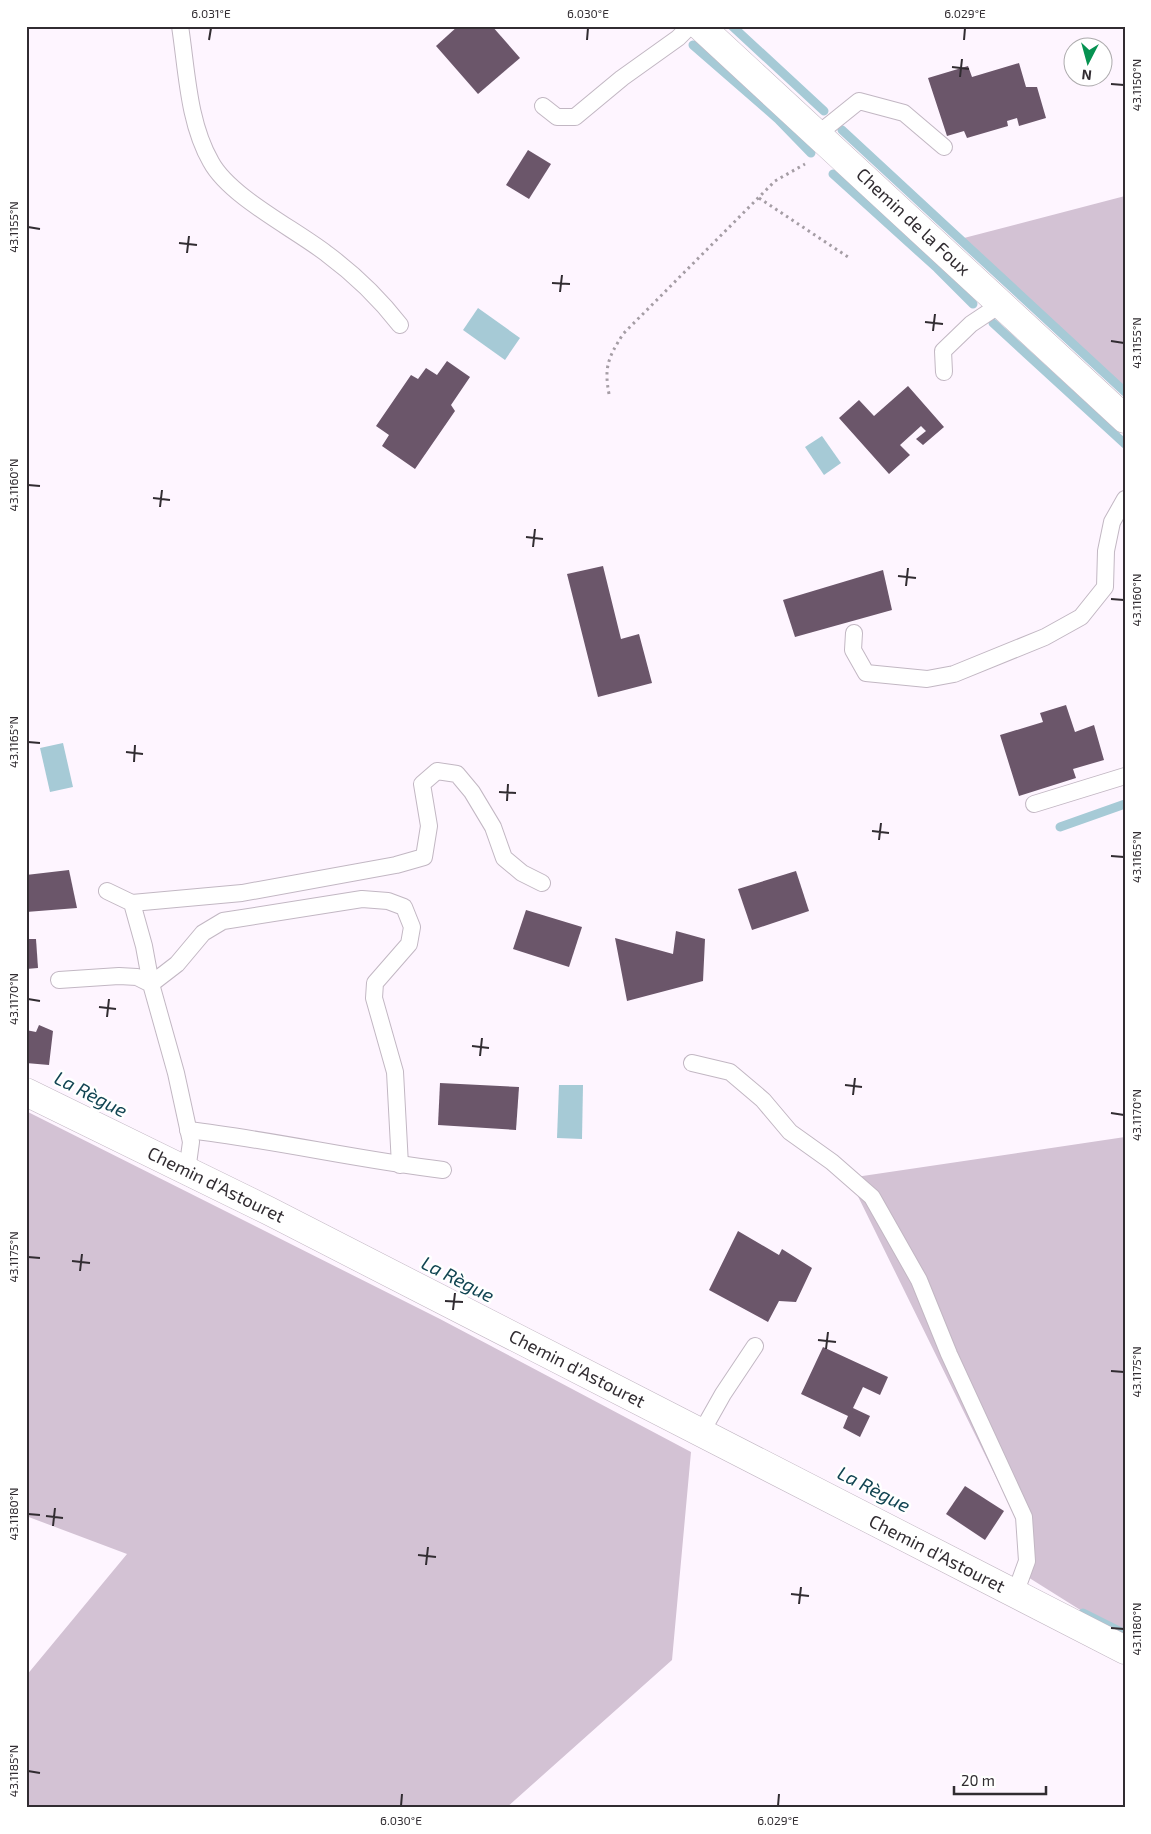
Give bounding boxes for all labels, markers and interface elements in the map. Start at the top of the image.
text: 6.031°E [191,6,231,20]
text: 6.030°E [567,6,609,20]
text: 6.029°E [944,6,986,20]
north arrow [1064,38,1114,88]
text: 43.1150°N [1129,59,1143,111]
text: N [1081,66,1093,84]
street label: Chemin de la Foux [852,163,976,280]
text: 43.1155°N [6,201,20,253]
text: 43.1155°N [1129,317,1143,369]
text: 43.1160°N [6,459,20,511]
text: 43.1160°N [1129,574,1143,626]
text: 43.1165°N [6,716,20,768]
text: 43.1165°N [1129,831,1143,883]
text: 43.1170°N [6,973,20,1025]
water label: La Règue [51,1065,131,1122]
text: 43.1170°N [1129,1089,1143,1141]
street label: Chemin d'Astouret [144,1141,289,1227]
text: 43.1175°N [6,1231,20,1283]
water label: La Règue [418,1250,498,1307]
street label: Chemin d'Astouret [506,1324,649,1412]
text: 43.1175°N [1129,1346,1143,1398]
water label: La Règue [834,1460,914,1517]
text: 43.1180°N [6,1487,20,1541]
street label: Chemin d'Astouret [866,1509,1009,1597]
text: 43.1180°N [1129,1602,1143,1656]
text: 43.1185°N [6,1745,20,1797]
scale bar [954,1764,1046,1796]
text: 20 m [961,1771,995,1789]
text: 6.030°E [380,1813,422,1827]
text: 6.029°E [757,1813,799,1827]

